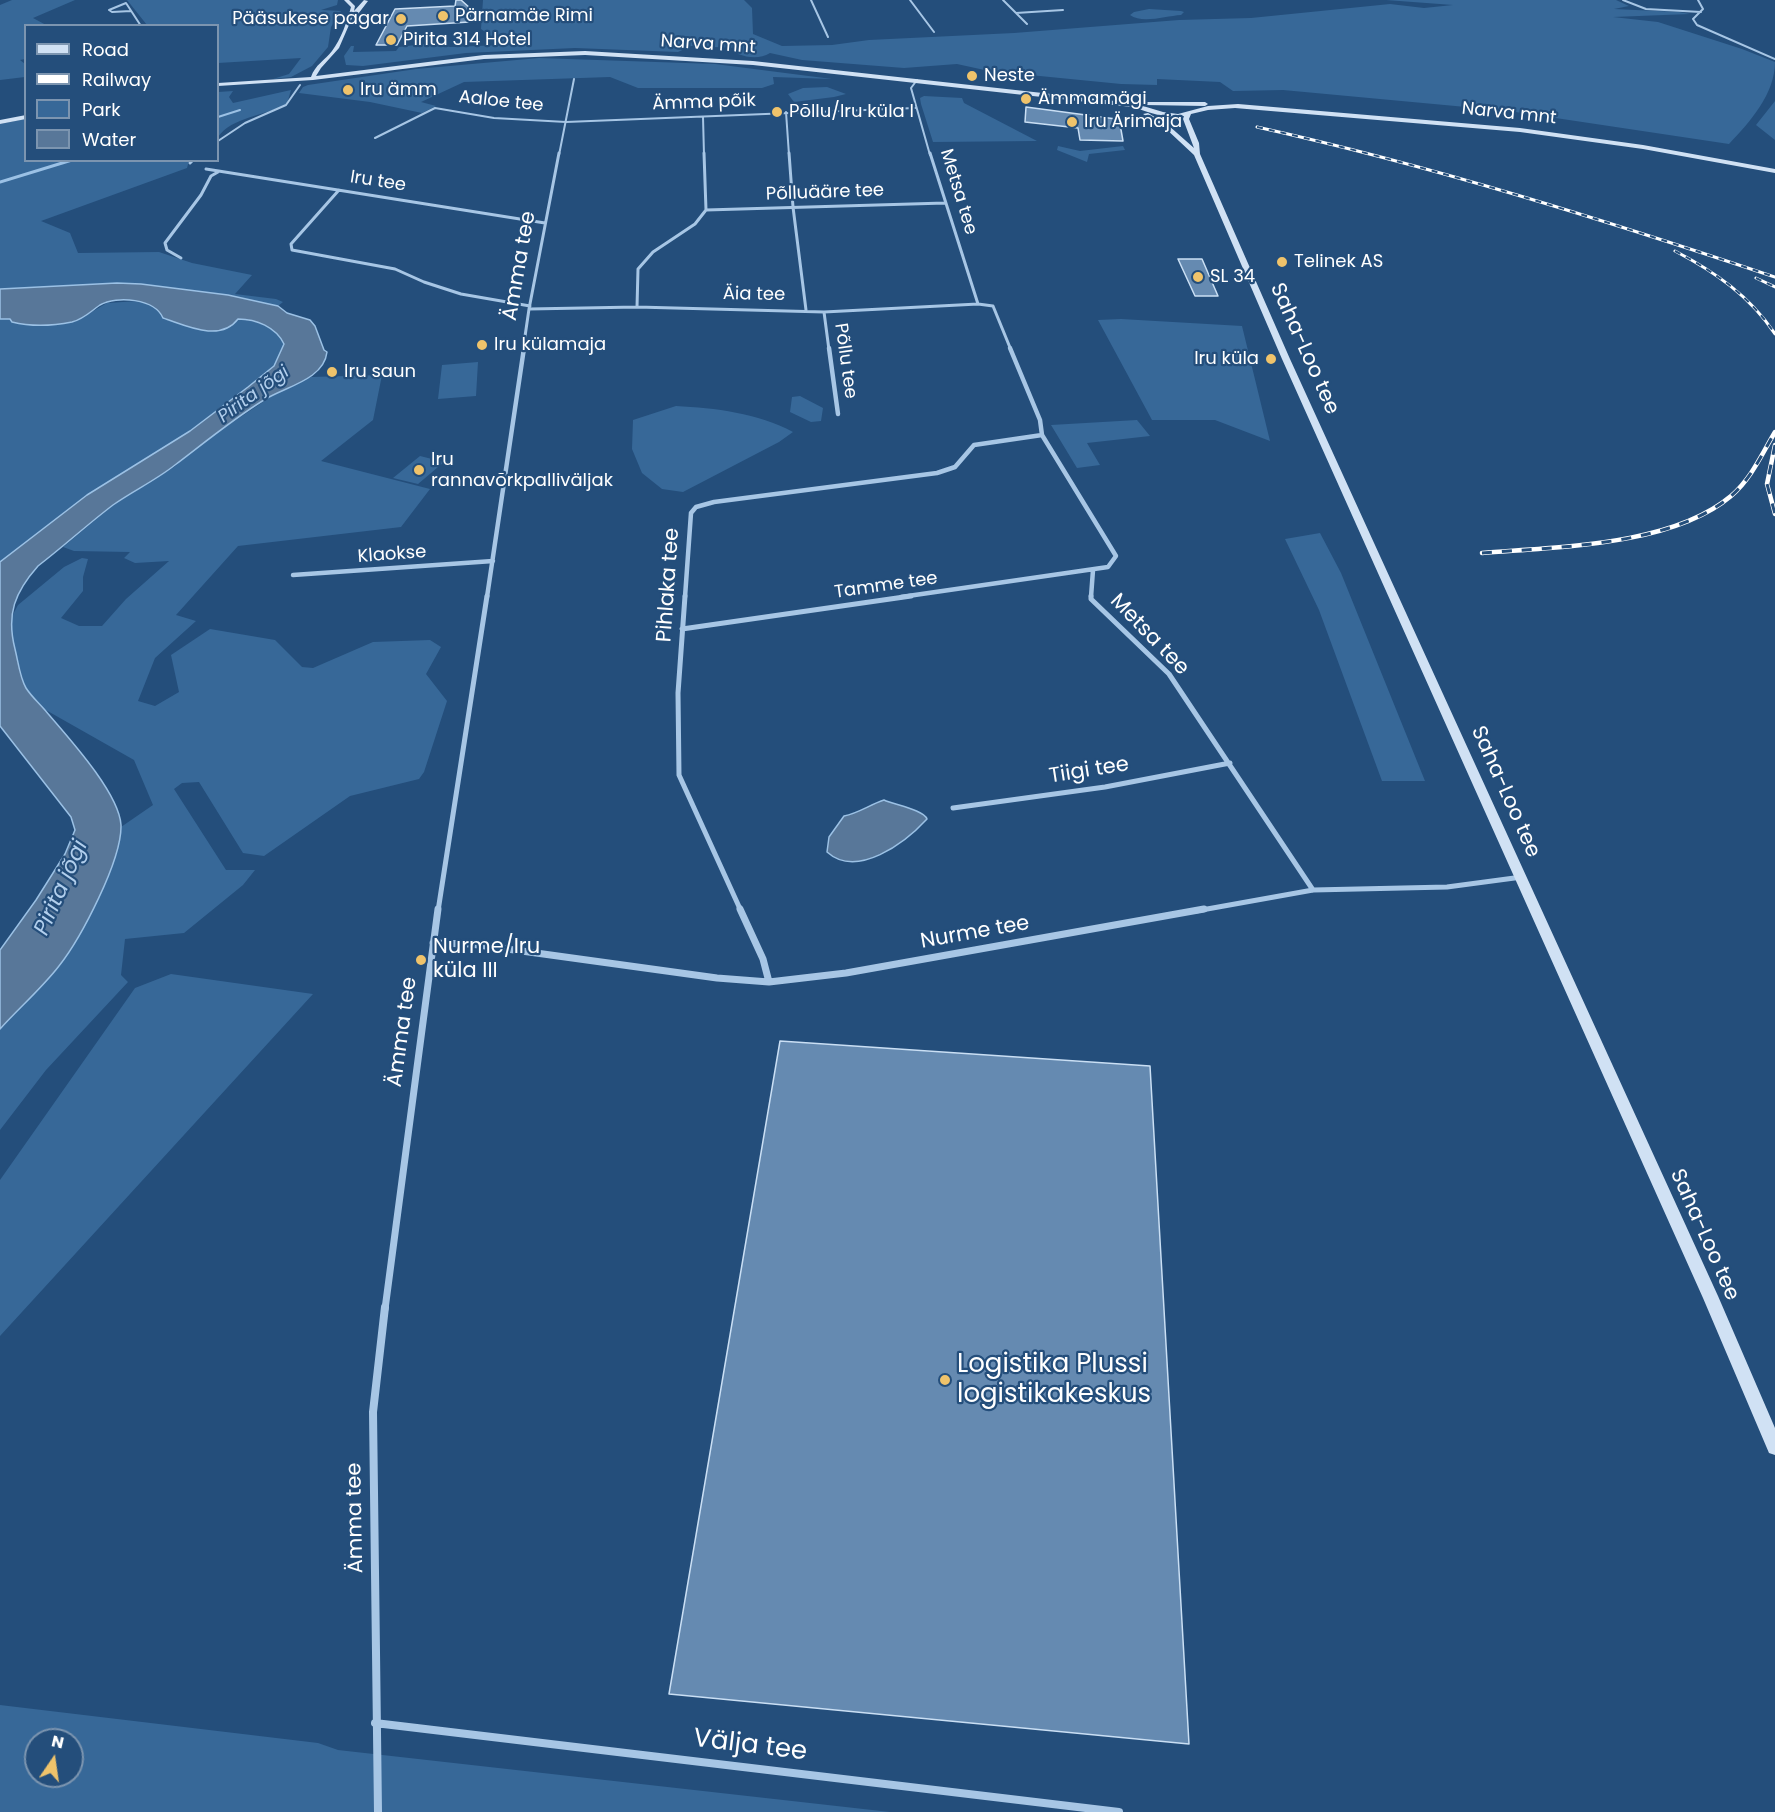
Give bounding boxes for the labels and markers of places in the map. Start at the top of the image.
place label: Pärnamäe Rimi [455,5,593,27]
place label: Pääsukese pagar [232,8,389,30]
marker: Pärnamäe Rimi [436,9,450,23]
marker: Pääsukese pagar [394,12,408,26]
place label: Pirita 314 Hotel [403,29,531,51]
marker: Pirita 314 Hotel [384,33,398,47]
place label: Neste [984,65,1035,87]
marker: Neste [965,69,979,83]
place label: Iru ämm [360,79,437,101]
marker: Iru ämm [341,83,355,97]
place label: Ämmamägi [1038,88,1147,110]
marker: Ämmamägi [1019,92,1033,106]
place label: Põllu/Iru küla I [789,101,914,123]
marker: Põllu/Iru küla I [770,105,784,119]
place label: Iru Ärimaja [1084,111,1182,133]
marker: Iru Ärimaja [1065,115,1079,129]
place label: Telinek AS [1294,251,1383,273]
marker: Telinek AS [1275,255,1289,269]
place label: SL 34 [1210,266,1255,288]
marker: SL 34 [1191,270,1205,284]
place label: Iru külamaja [494,334,606,356]
marker: Iru külamaja [475,338,489,352]
place label: Iru küla [1194,348,1259,370]
marker: Iru küla [1264,352,1278,366]
place label: Iru saun [344,361,416,383]
marker: Iru saun [325,365,339,379]
place label: Iru rannavõrkpalliväljak [431,449,613,492]
marker: Iru rannavõrkpalliväljak [412,463,426,477]
place label: Nurme/Iru küla III [433,935,540,985]
marker: Nurme/Iru küla III [414,953,428,967]
place label: Logistika Plussi logistikakeskus [957,1349,1151,1410]
marker: Logistika Plussi logistikakeskus [938,1373,952,1387]

